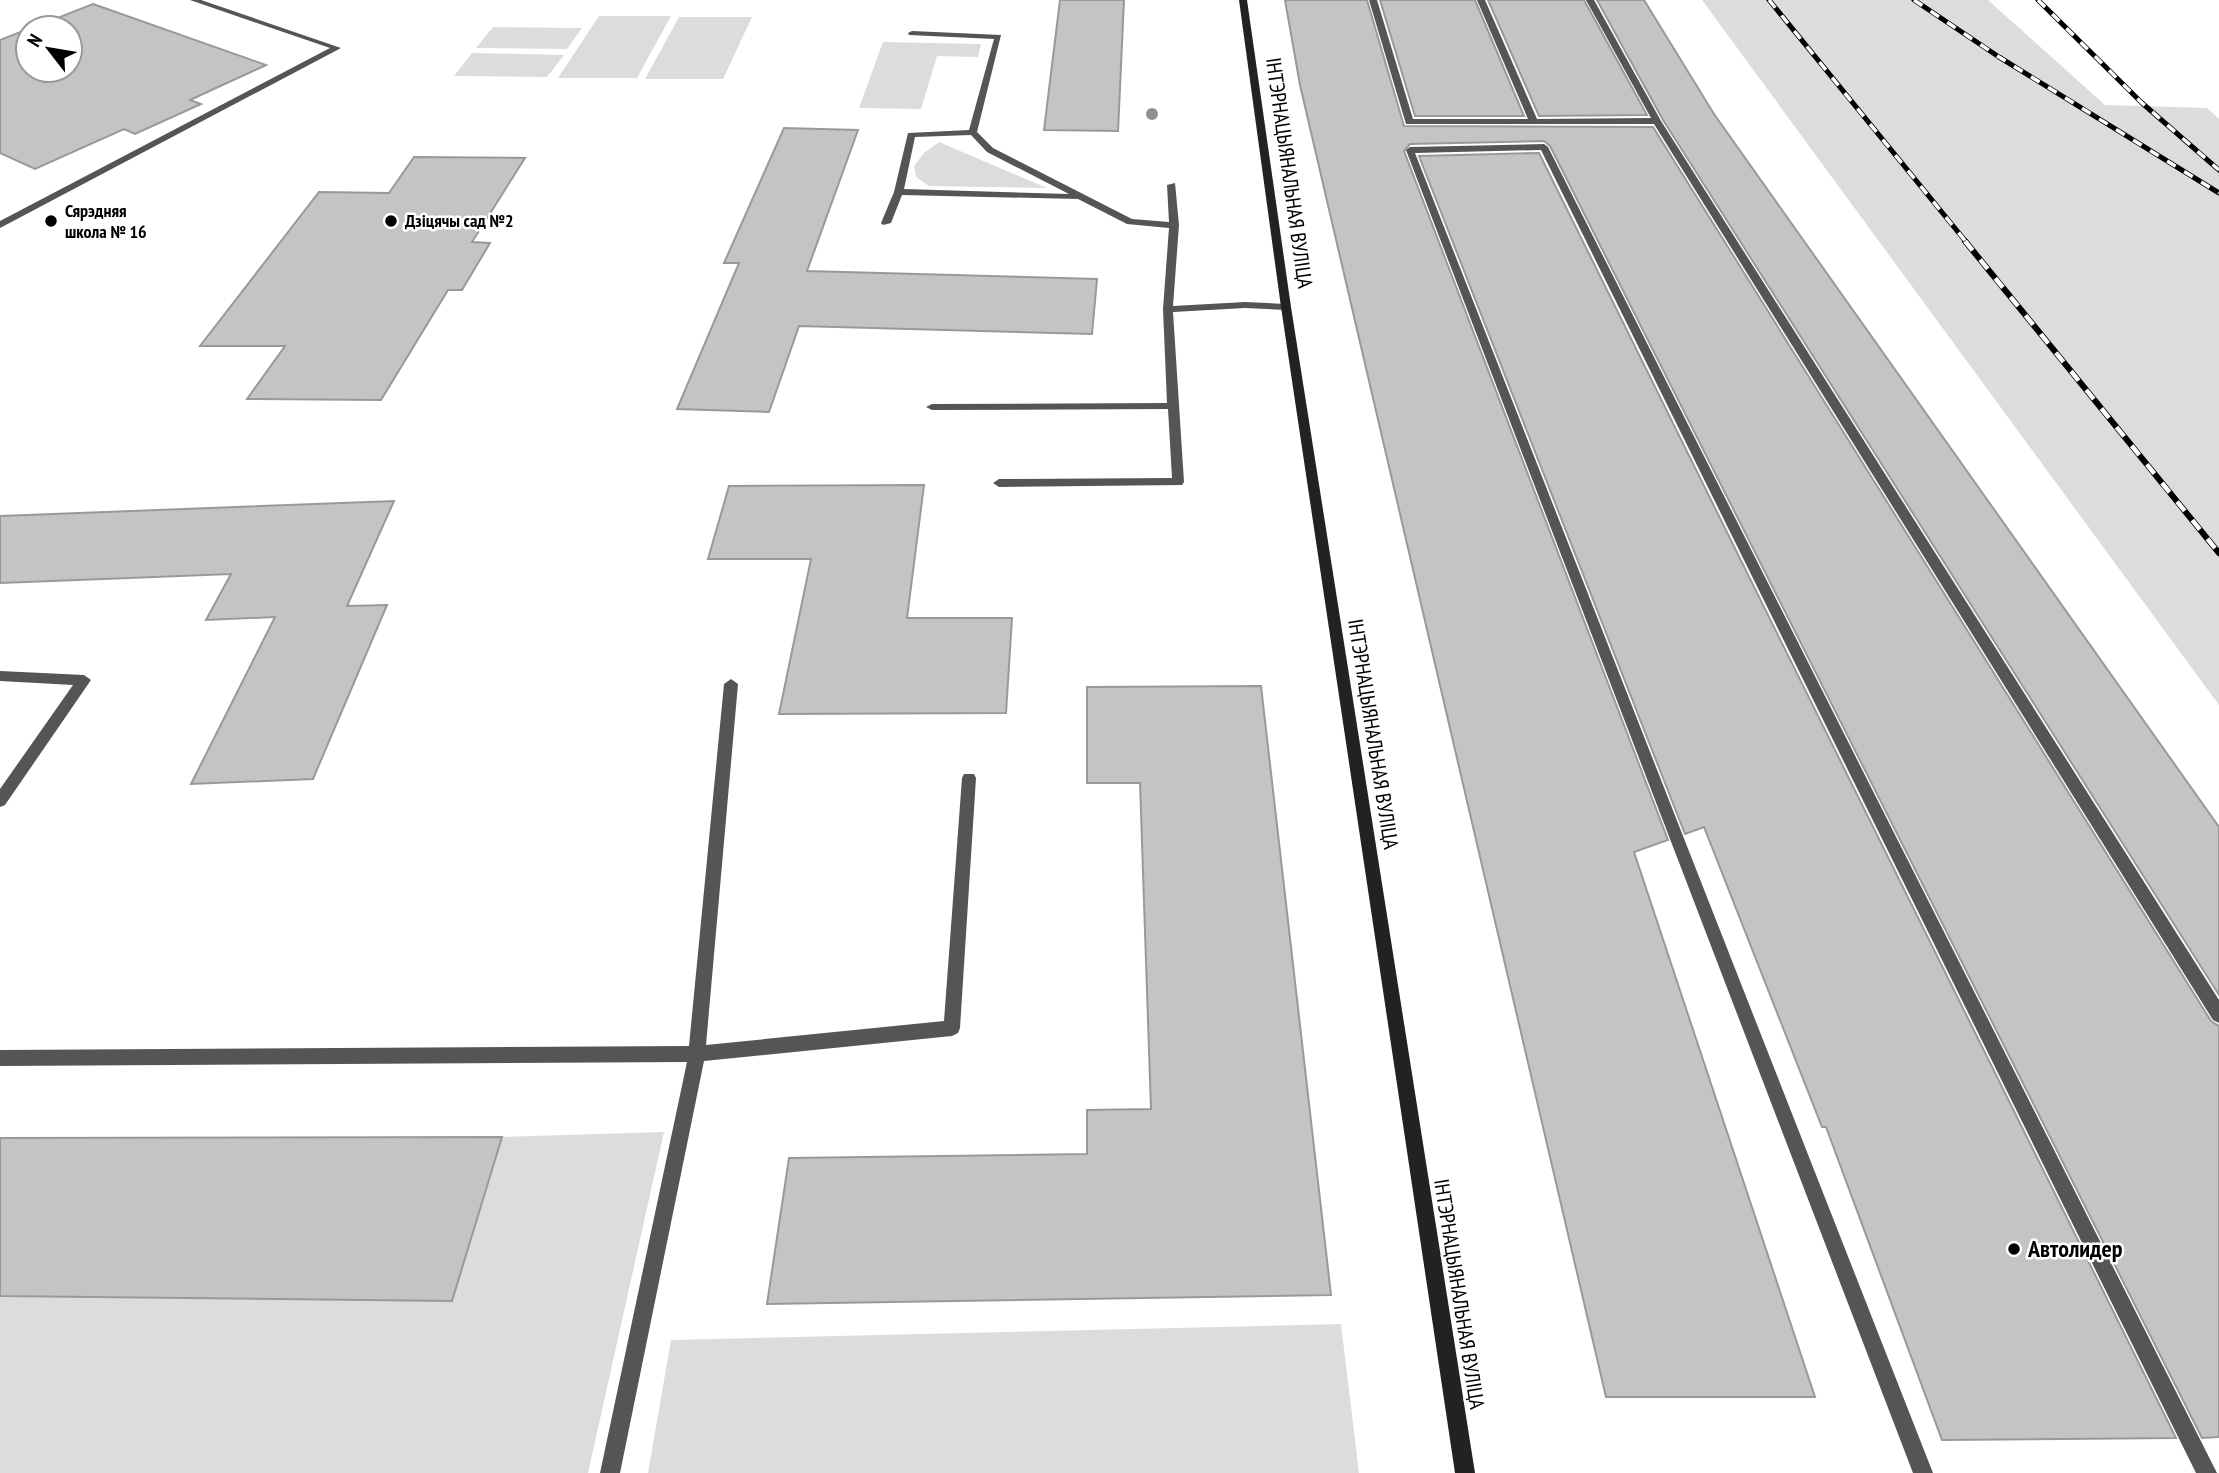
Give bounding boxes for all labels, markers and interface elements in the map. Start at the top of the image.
north arrow [14,14,84,84]
text: N [21,30,47,51]
street label: ІНТЭРНАЦЫЯНАЛЬНАЯ ВУЛІЦА [1260,56,1319,290]
place label: Сярэдняя школа № 16 [65,199,147,243]
place label: Дзіцячы сад №2 [405,209,514,232]
marker: Сярэдняя школа № 16 [43,213,59,229]
marker: Дзіцячы сад №2 [383,213,399,229]
street label: ІНТЭРНАЦЫЯНАЛЬНАЯ ВУЛІЦА [1342,617,1405,851]
street label: ІНТЭРНАЦЫЯНАЛЬНАЯ ВУЛІЦА [1428,1177,1491,1411]
place label: Автолидер [2027,1233,2123,1264]
marker: Автолидер [2006,1241,2022,1257]

